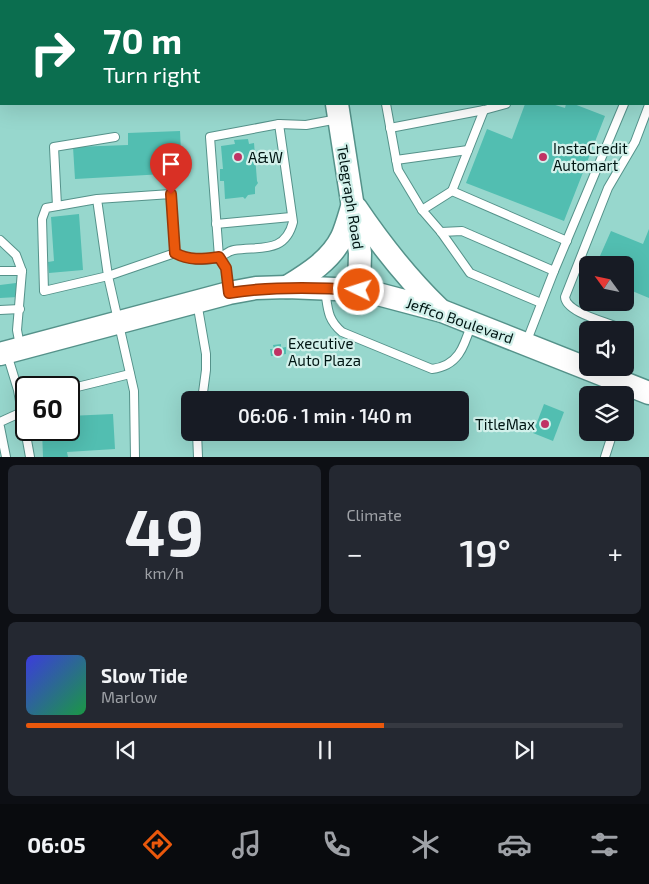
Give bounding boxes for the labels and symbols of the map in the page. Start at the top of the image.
place label: InstaCredit Automart [553,139,628,174]
pin [150,143,192,194]
street label: Telegraph Road [334,143,368,251]
place label: A&W [248,148,283,166]
marker: A&W [232,151,244,163]
marker: InstaCredit Automart [537,151,549,163]
north arrow [579,256,634,311]
position arrow [332,263,384,315]
street label: Jeffco Boulevard [404,293,516,347]
place label: Executive Auto Plaza [288,334,361,369]
marker: Executive Auto Plaza [272,346,284,358]
speed limit sign: 60 [15,376,80,441]
place label: TitleMax [475,415,535,433]
marker: TitleMax [539,418,551,430]

